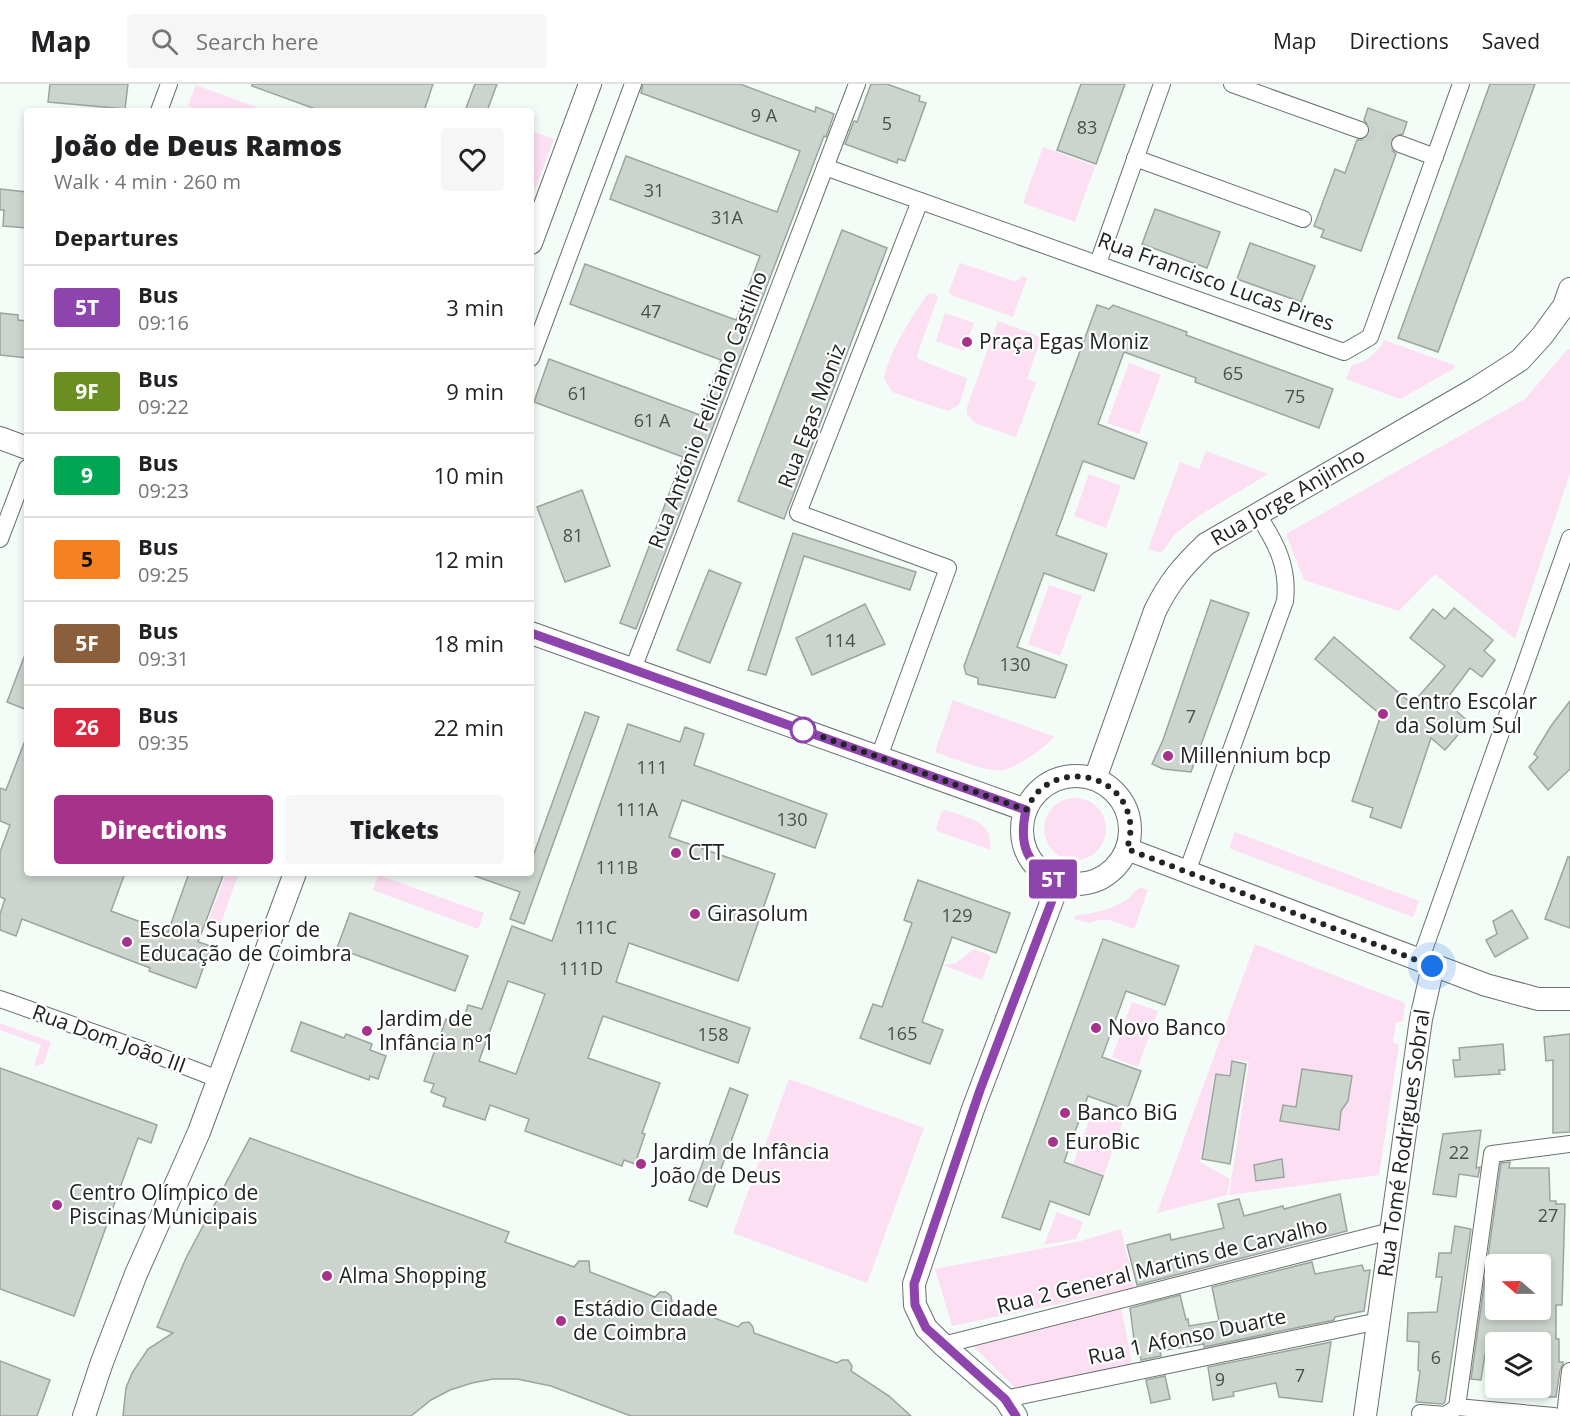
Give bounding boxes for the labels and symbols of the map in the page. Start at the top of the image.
house number: 9 A [751,103,778,127]
house number: 5 [882,111,892,135]
house number: 83 [1077,115,1097,139]
house number: 31 [644,178,664,202]
house number: 31A [711,205,744,229]
street label: Rua Francisco Lucas Pires [1094,225,1338,337]
street label: Rua António Feliciano Castilho [641,267,773,552]
house number: 47 [641,299,661,323]
place label: Praça Egas Moniz [979,327,1149,355]
marker: Praça Egas Moniz [960,335,974,349]
street label: Rua Egas Moniz [771,339,852,492]
house number: 65 [1223,361,1243,385]
house number: 61 [568,381,588,405]
house number: 75 [1285,384,1305,408]
house number: 61 A [634,408,671,432]
street label: Rua Jorge Anjinho [1205,441,1370,552]
house number: 81 [563,523,583,547]
house number: 114 [825,628,855,652]
house number: 130 [1000,652,1030,676]
place label: Centro Escolar da Solum Sul [1395,687,1537,739]
house number: 7 [1186,704,1196,728]
marker: Centro Escolar da Solum Sul [1376,707,1390,721]
unlabelled marker [790,717,816,743]
place label: Millennium bcp [1180,741,1331,769]
marker: Millennium bcp [1161,749,1175,763]
house number: 111 [637,755,667,779]
house number: 111A [616,797,659,821]
house number: 130 [777,807,807,831]
place label: CTT [688,838,725,866]
marker: CTT [669,846,683,860]
house number: 111B [596,855,638,879]
line badge: 5T [1026,860,1080,898]
place label: Girasolum [707,899,808,927]
house number: 129 [942,903,972,927]
marker: Girasolum [688,907,702,921]
place label: Escola Superior de Educação de Coimbra [139,915,352,967]
house number: 111C [575,915,617,939]
marker: Escola Superior de Educação de Coimbra [120,935,134,949]
your location [1417,951,1447,981]
house number: 111D [559,956,603,980]
street label: Rua Dom João III [29,997,190,1079]
place label: Jardim de Infância nº1 [377,1004,495,1056]
street label: Rua Tomé Rodrigues Sobral [1370,1007,1436,1279]
place label: Novo Banco [1108,1013,1226,1041]
house number: 165 [887,1021,917,1045]
marker: Novo Banco [1089,1021,1103,1035]
house number: 158 [698,1022,728,1046]
marker: Jardim de Infância nº1 [360,1024,374,1038]
place label: Banco BiG [1077,1098,1177,1126]
marker: Banco BiG [1058,1106,1072,1120]
place label: EuroBic [1065,1127,1140,1155]
marker: EuroBic [1046,1135,1060,1149]
place label: Jardim de Infância João de Deus [651,1137,829,1189]
house number: 22 [1449,1140,1469,1164]
marker: Jardim de Infância João de Deus [634,1157,648,1171]
place label: Centro Olímpico de Piscinas Municipais [69,1178,258,1230]
marker: Centro Olímpico de Piscinas Municipais [50,1198,64,1212]
house number: 27 [1538,1203,1558,1227]
street label: Rua 2 General Martins de Carvalho [993,1210,1330,1320]
north arrow [1485,1254,1551,1320]
place label: Alma Shopping [339,1261,486,1289]
marker: Alma Shopping [320,1269,334,1283]
place label: Estádio Cidade de Coimbra [573,1294,718,1346]
street label: Rua 1 Afonso Duarte [1085,1301,1289,1371]
marker: Estádio Cidade de Coimbra [554,1314,568,1328]
house number: 6 [1431,1345,1441,1369]
house number: 7 [1295,1363,1305,1387]
house number: 9 [1215,1367,1225,1391]

